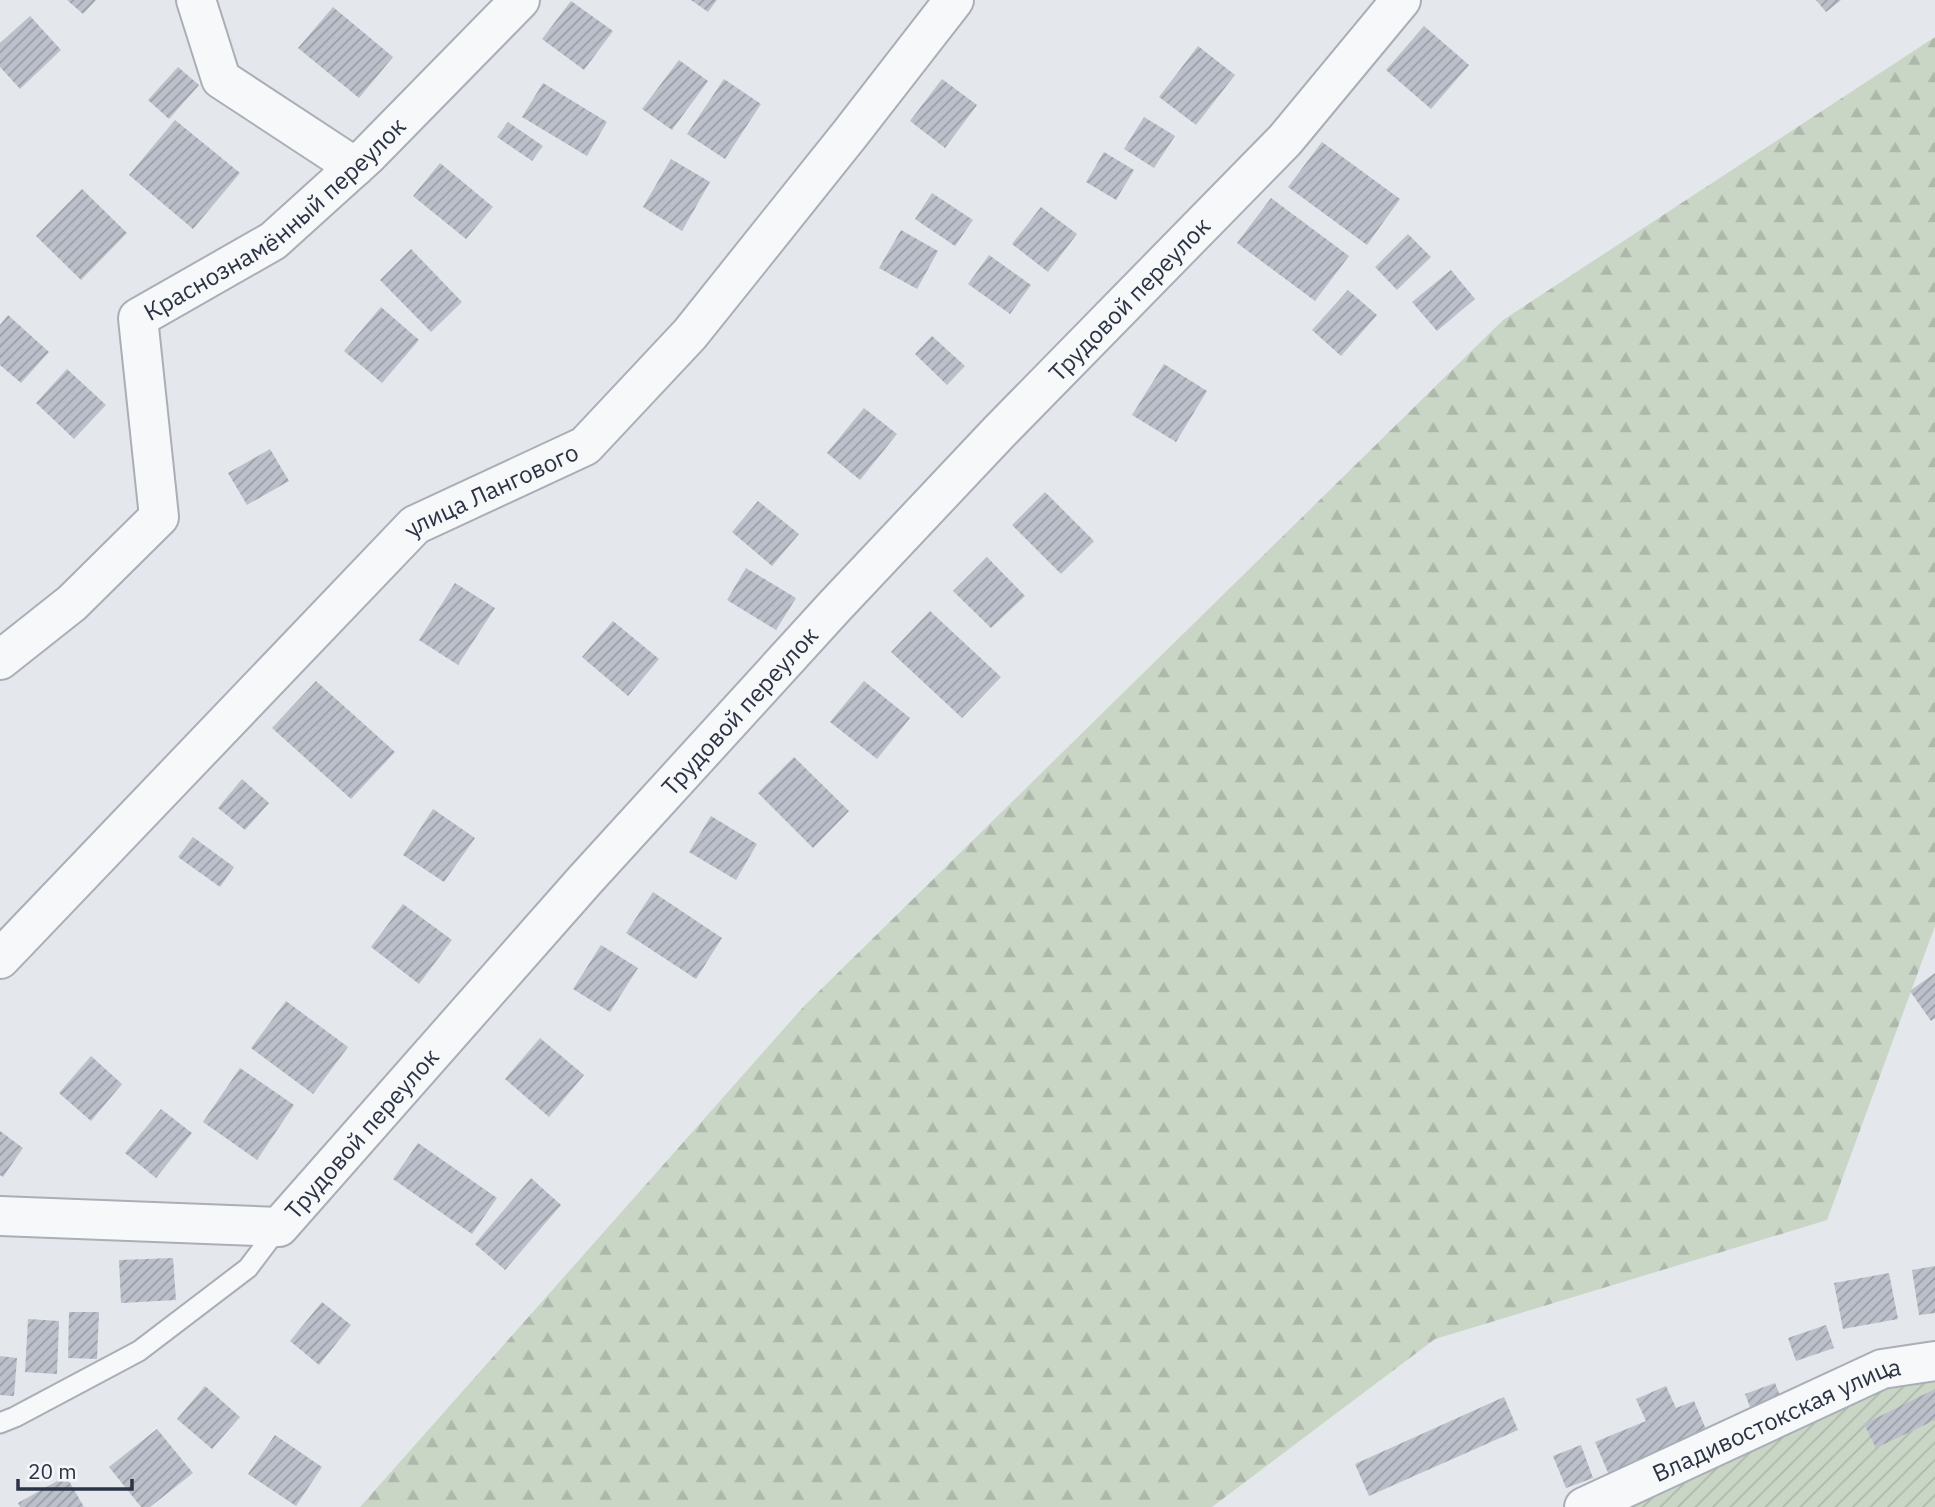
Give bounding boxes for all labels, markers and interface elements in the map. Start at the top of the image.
street label: Краснознамённый переулок [138,110,413,328]
street label: Трудовой переулок [1041,210,1217,388]
street label: улица Лангового [396,435,583,544]
street label: Трудовой переулок [654,619,825,802]
street label: Трудовой переулок [277,1041,446,1226]
street label: Владивостокская улица [1647,1350,1903,1489]
scale bar [18,1448,131,1492]
text: 20 m [28,1457,77,1485]

